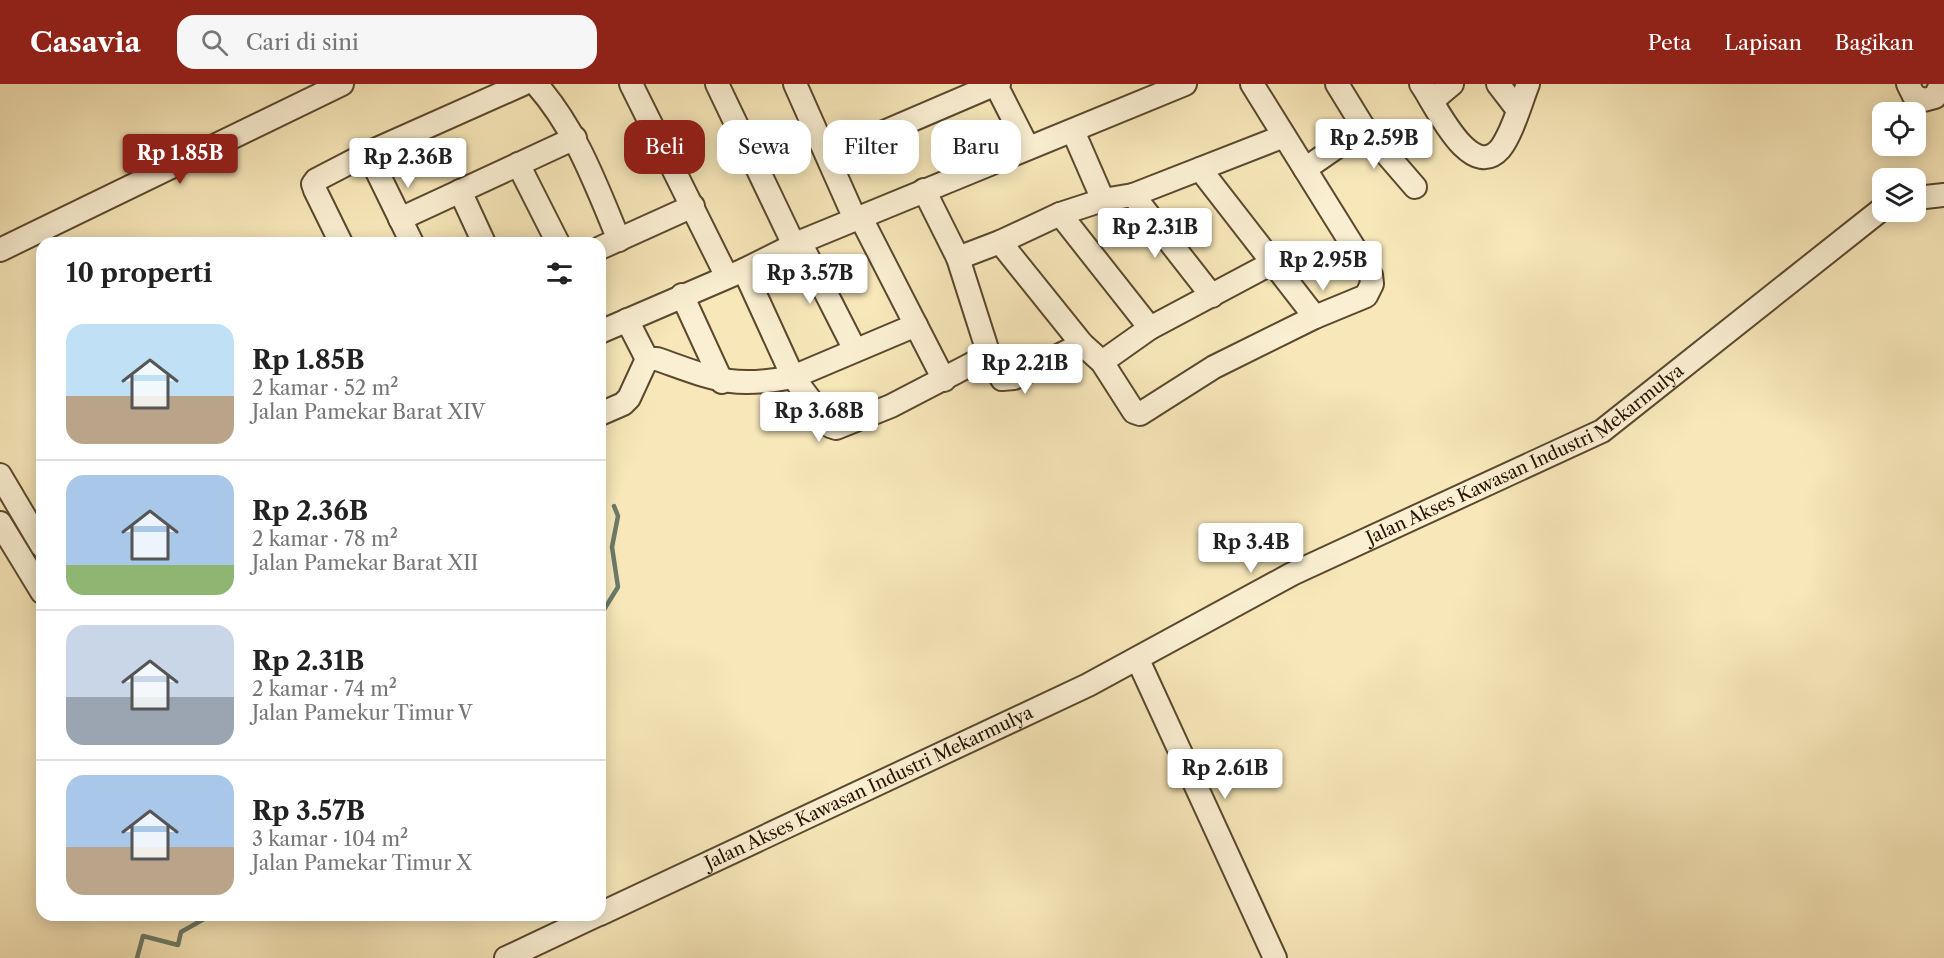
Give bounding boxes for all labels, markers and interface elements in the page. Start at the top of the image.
search box [177,15,597,69]
text: Casavia [30,25,141,59]
icon: search [198,26,231,59]
text: Cari di sini [246,29,359,56]
text: Peta [1648,30,1691,55]
text: Lapisan [1724,30,1802,55]
text: Bagikan [1835,30,1914,55]
map controls [1872,102,1926,222]
button: locate [1872,102,1926,156]
pin: Rp 2.59B [1312,119,1436,170]
chip: Beli [624,120,705,174]
chip: Sewa [717,120,811,174]
chip: Filter [823,120,919,174]
chip: Baru [931,120,1021,174]
text: Rp 2.59B [1330,126,1419,150]
pin: Rp 1.85B [118,134,242,185]
pin: Rp 2.36B [346,138,470,189]
text: Rp 1.85B [137,141,223,165]
text: Rp 2.36B [363,145,453,169]
button: layers [1872,168,1926,222]
pin: Rp 2.31B [1093,208,1217,259]
text: Rp 2.31B [1112,215,1198,239]
pin: Rp 2.95B [1261,241,1385,292]
text: Rp 2.95B [1279,248,1367,272]
pin: Rp 3.57B [748,254,872,305]
text: 10 properti [66,257,212,289]
icon: filters [543,257,576,290]
text: Rp 3.57B [767,261,854,285]
text: Rp 1.85B [252,344,365,376]
pin: Rp 2.21B [963,344,1087,395]
icon: home [114,348,186,420]
text: Rp 2.21B [982,351,1068,375]
street label: Jalan Akses Kawasan Industri Mekarmulya [1360,359,1689,551]
text: 2 kamar · 52 m² [252,376,399,400]
pin: Rp 3.68B [757,392,881,443]
text: Rp 3.68B [774,399,864,423]
text: Jalan Pamekar Barat XIV [252,400,485,424]
text: Rp 2.36B [252,495,368,527]
icon: home [114,499,186,571]
pin: Rp 3.4B [1196,523,1306,574]
text: 2 kamar · 78 m² [252,527,398,551]
text: Rp 3.4B [1212,530,1290,554]
text: Jalan Pamekar Barat XII [252,551,478,575]
text: Rp 2.31B [252,645,364,677]
icon: home [114,649,186,721]
text: 2 kamar · 74 m² [252,677,397,701]
text: Jalan Pamekur Timur V [252,701,472,725]
street label: Jalan Akses Kawasan Industri Mekarmulya [699,701,1037,875]
pin: Rp 2.61B [1163,749,1287,800]
text: Rp 2.61B [1182,756,1268,780]
text: Rp 3.57B [252,795,365,827]
icon: home [114,799,186,871]
text: 3 kamar · 104 m² [252,827,408,851]
text: Jalan Pamekar Timur X [252,851,472,875]

